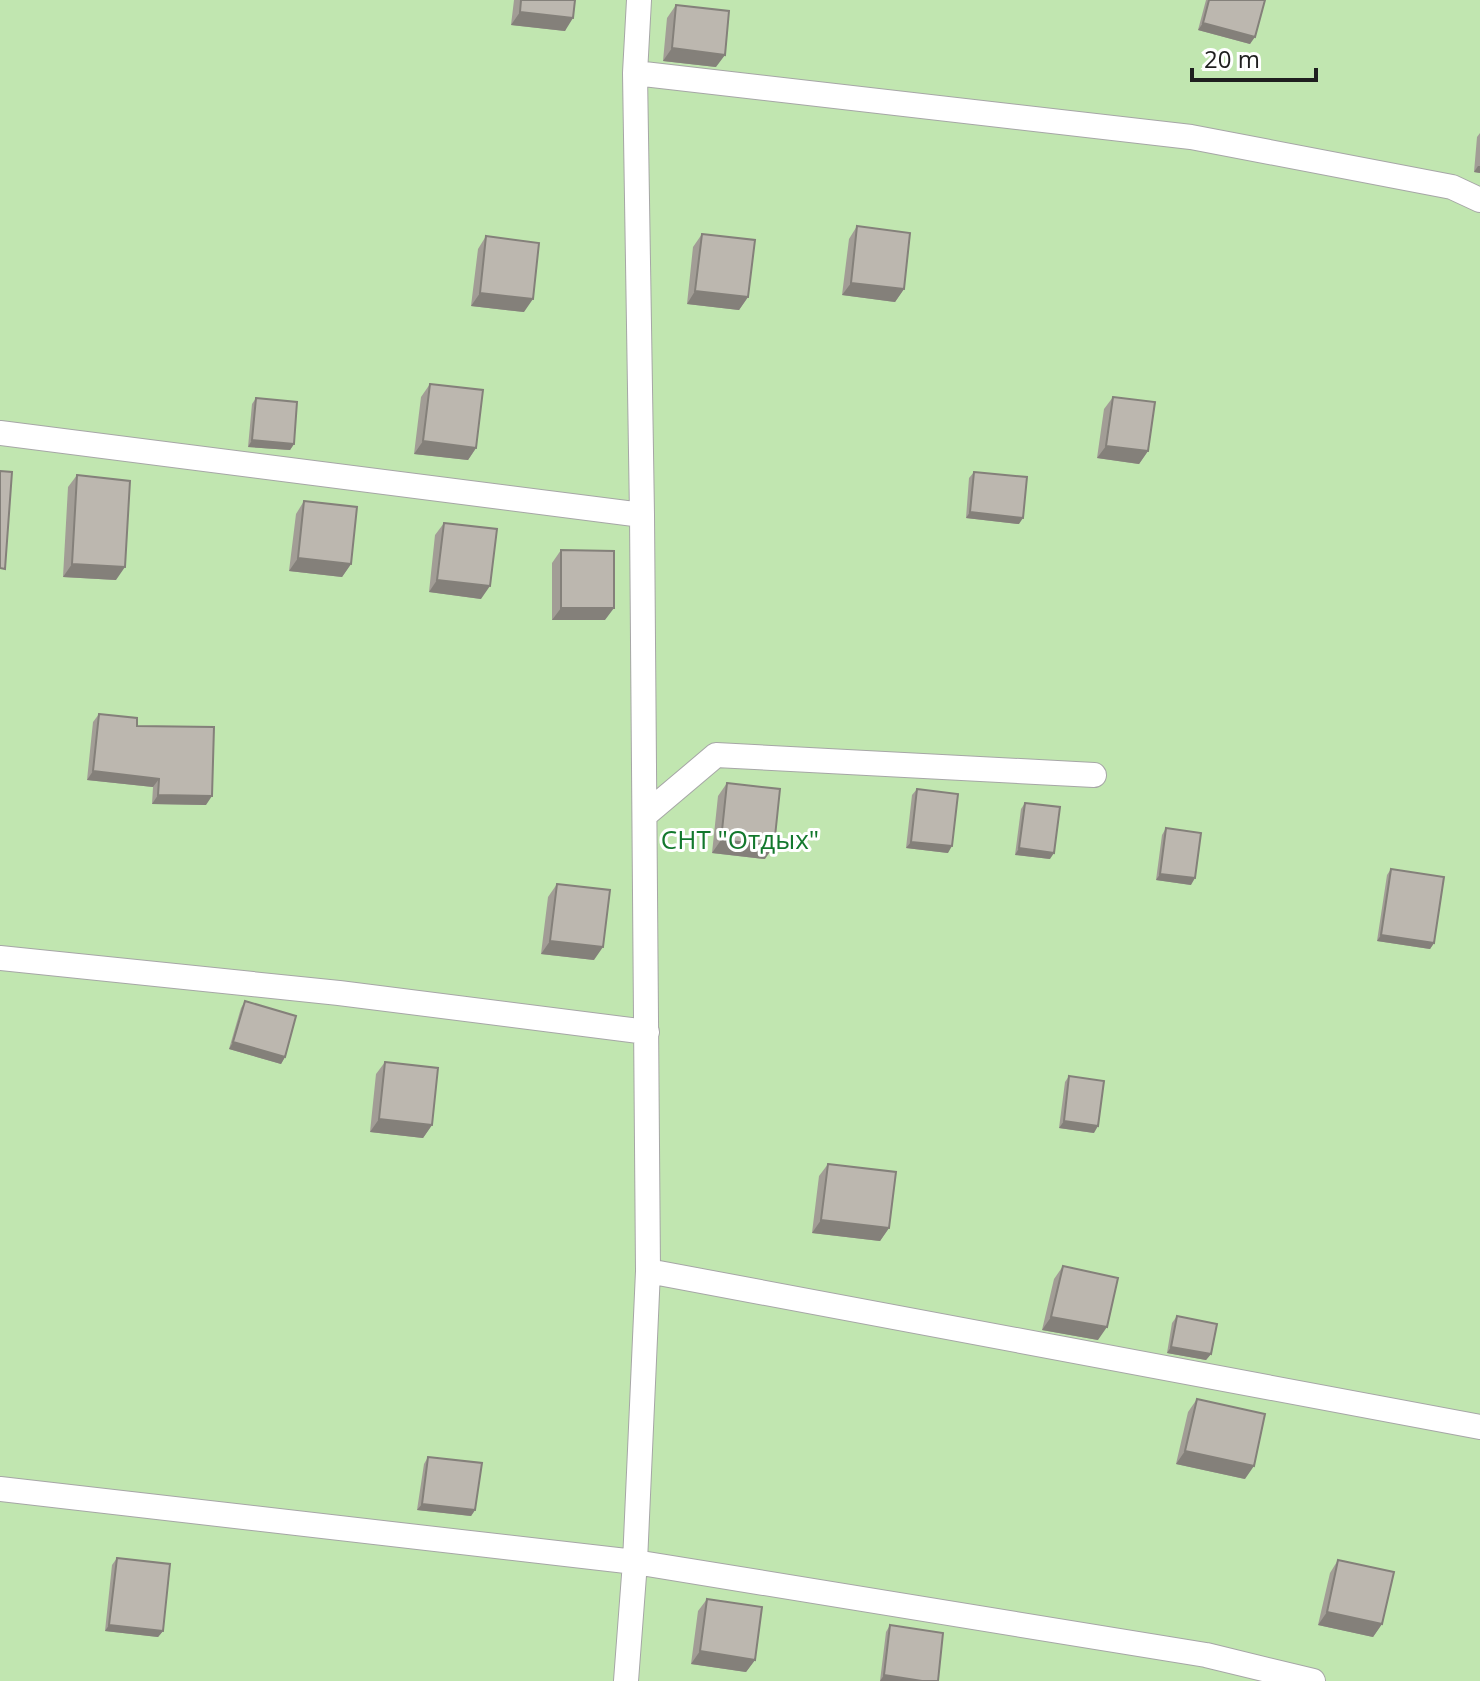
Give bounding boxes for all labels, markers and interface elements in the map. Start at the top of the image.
scale bar [1192,32,1316,82]
text: 20 m [1204,42,1260,75]
park label: СНТ "Отдых" [661,821,819,857]

